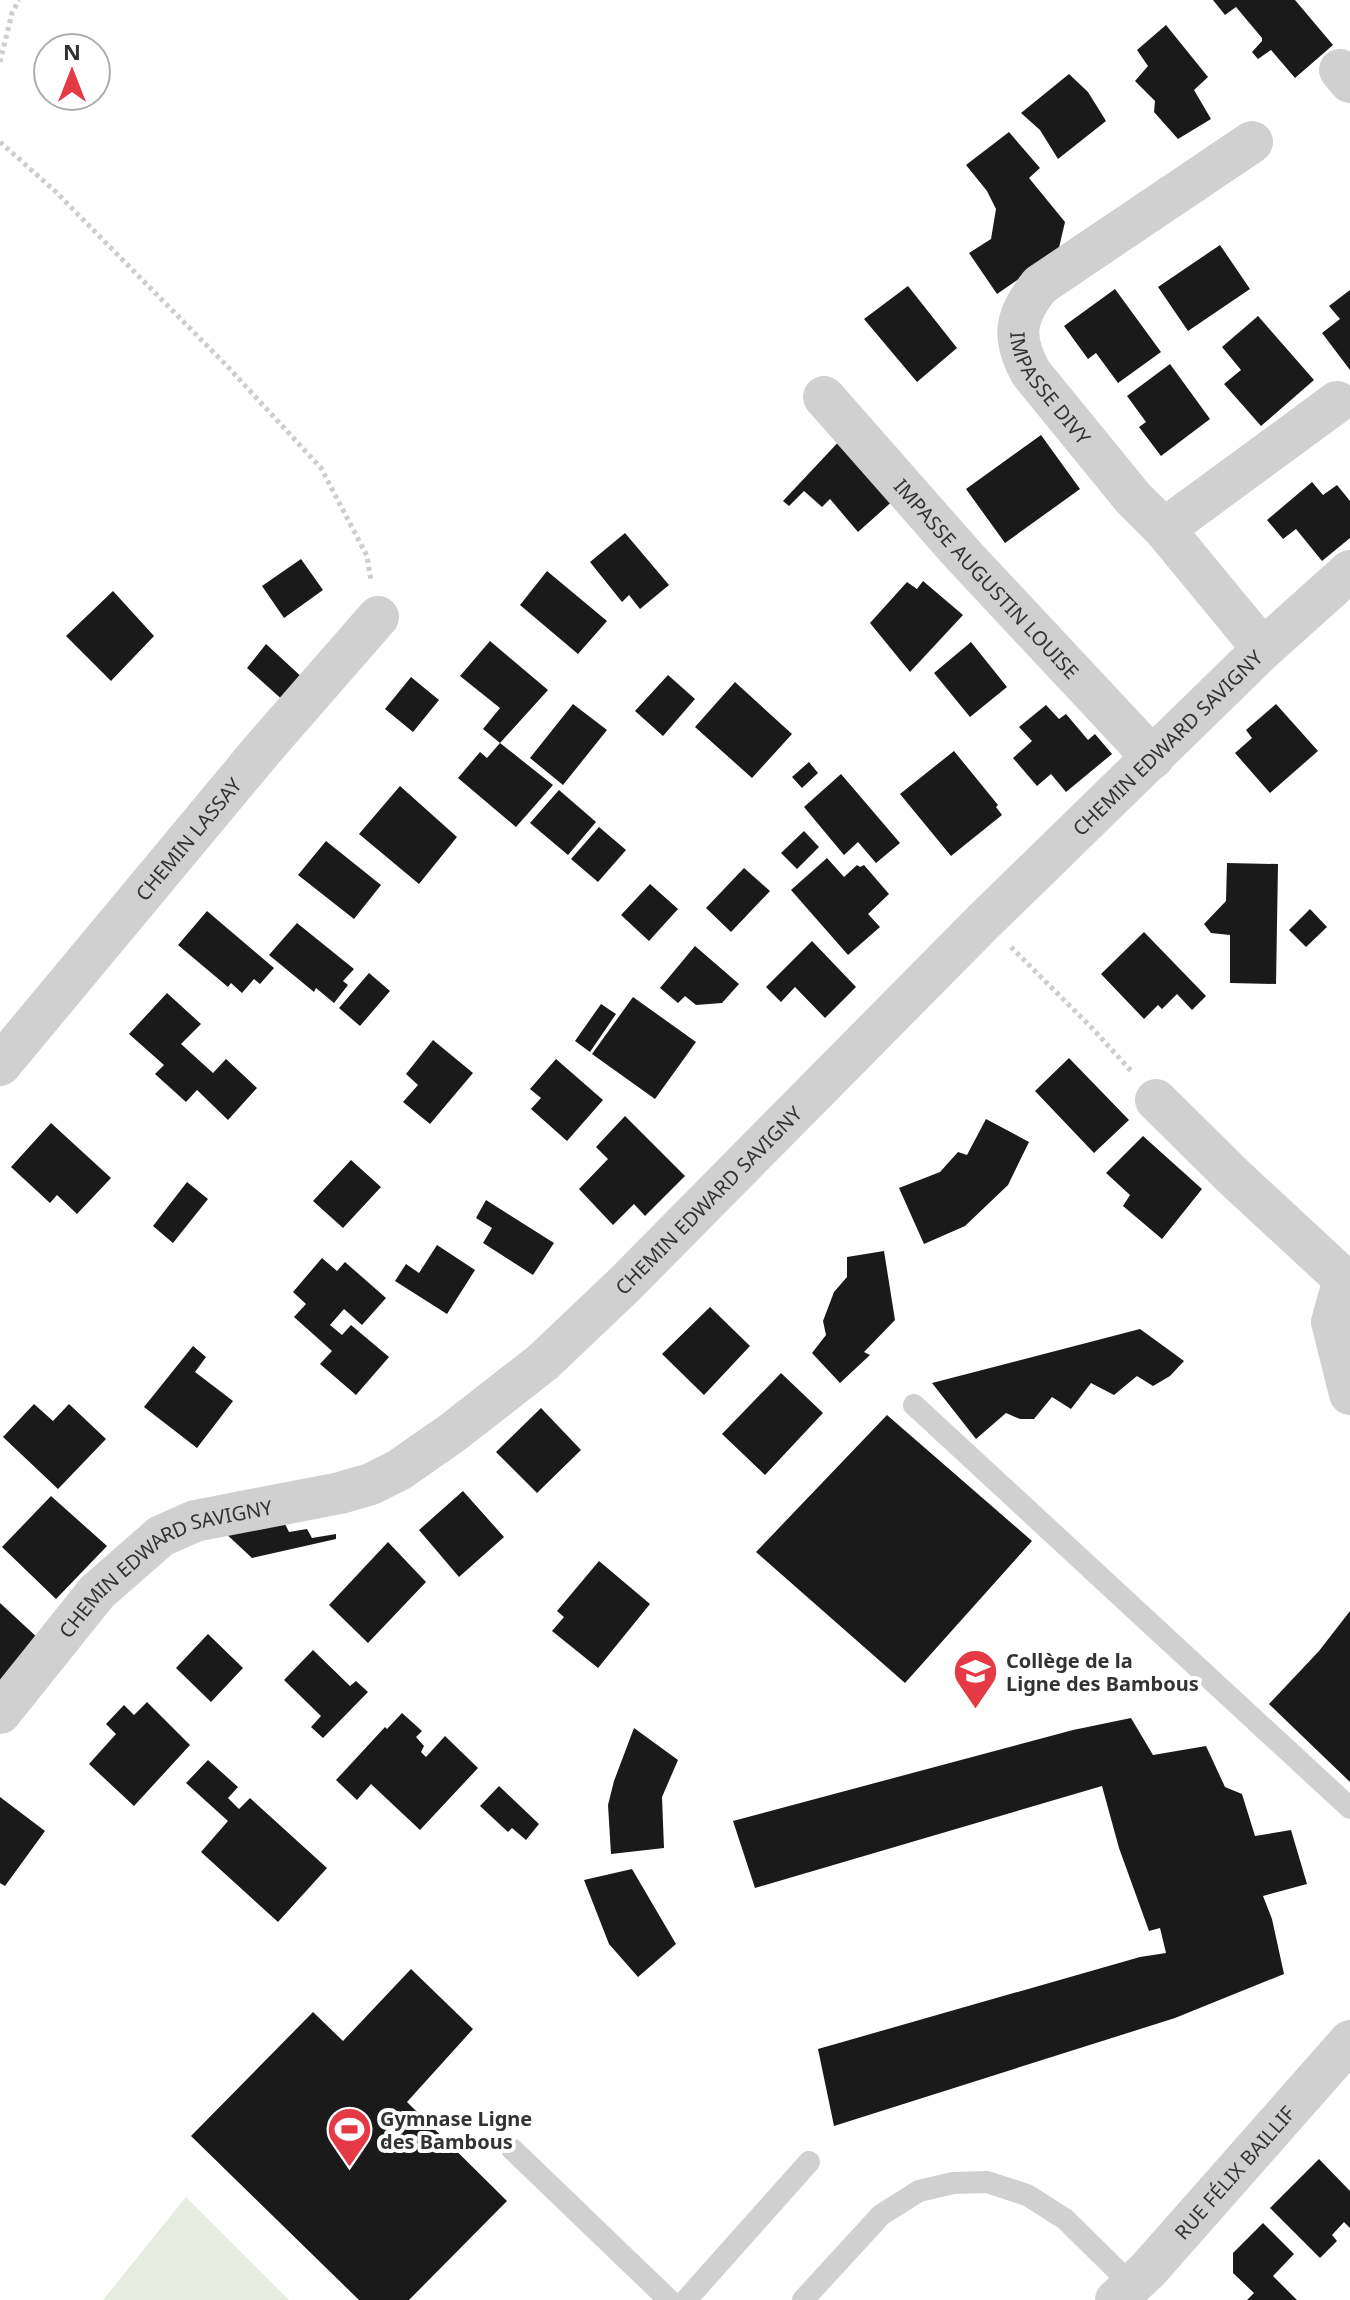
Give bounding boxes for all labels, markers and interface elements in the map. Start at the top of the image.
north arrow [32,32,112,112]
text: N [63,36,81,66]
street label: IMPASSE DIVY [1005,331,1098,450]
street label: IMPASSE AUGUSTIN LOUISE [888,473,1085,684]
street label: CHEMIN EDWARD SAVIGNY [1066,643,1268,841]
street label: CHEMIN LASSAY [129,771,247,906]
street label: CHEMIN EDWARD SAVIGNY [609,1099,808,1300]
street label: CHEMIN EDWARD SAVIGNY [52,1493,275,1643]
school or university icon: Collège de la Ligne des Bambous [951,1647,999,1710]
place label: Collège de la Ligne des Bambous [1006,1647,1199,1697]
street label: RUE FÉLIX BAILLIF [1168,2100,1300,2245]
place label: Gymnase Ligne des Bambous [380,2105,532,2155]
sports icon: Gymnase Ligne des Bambous [325,2106,373,2169]

